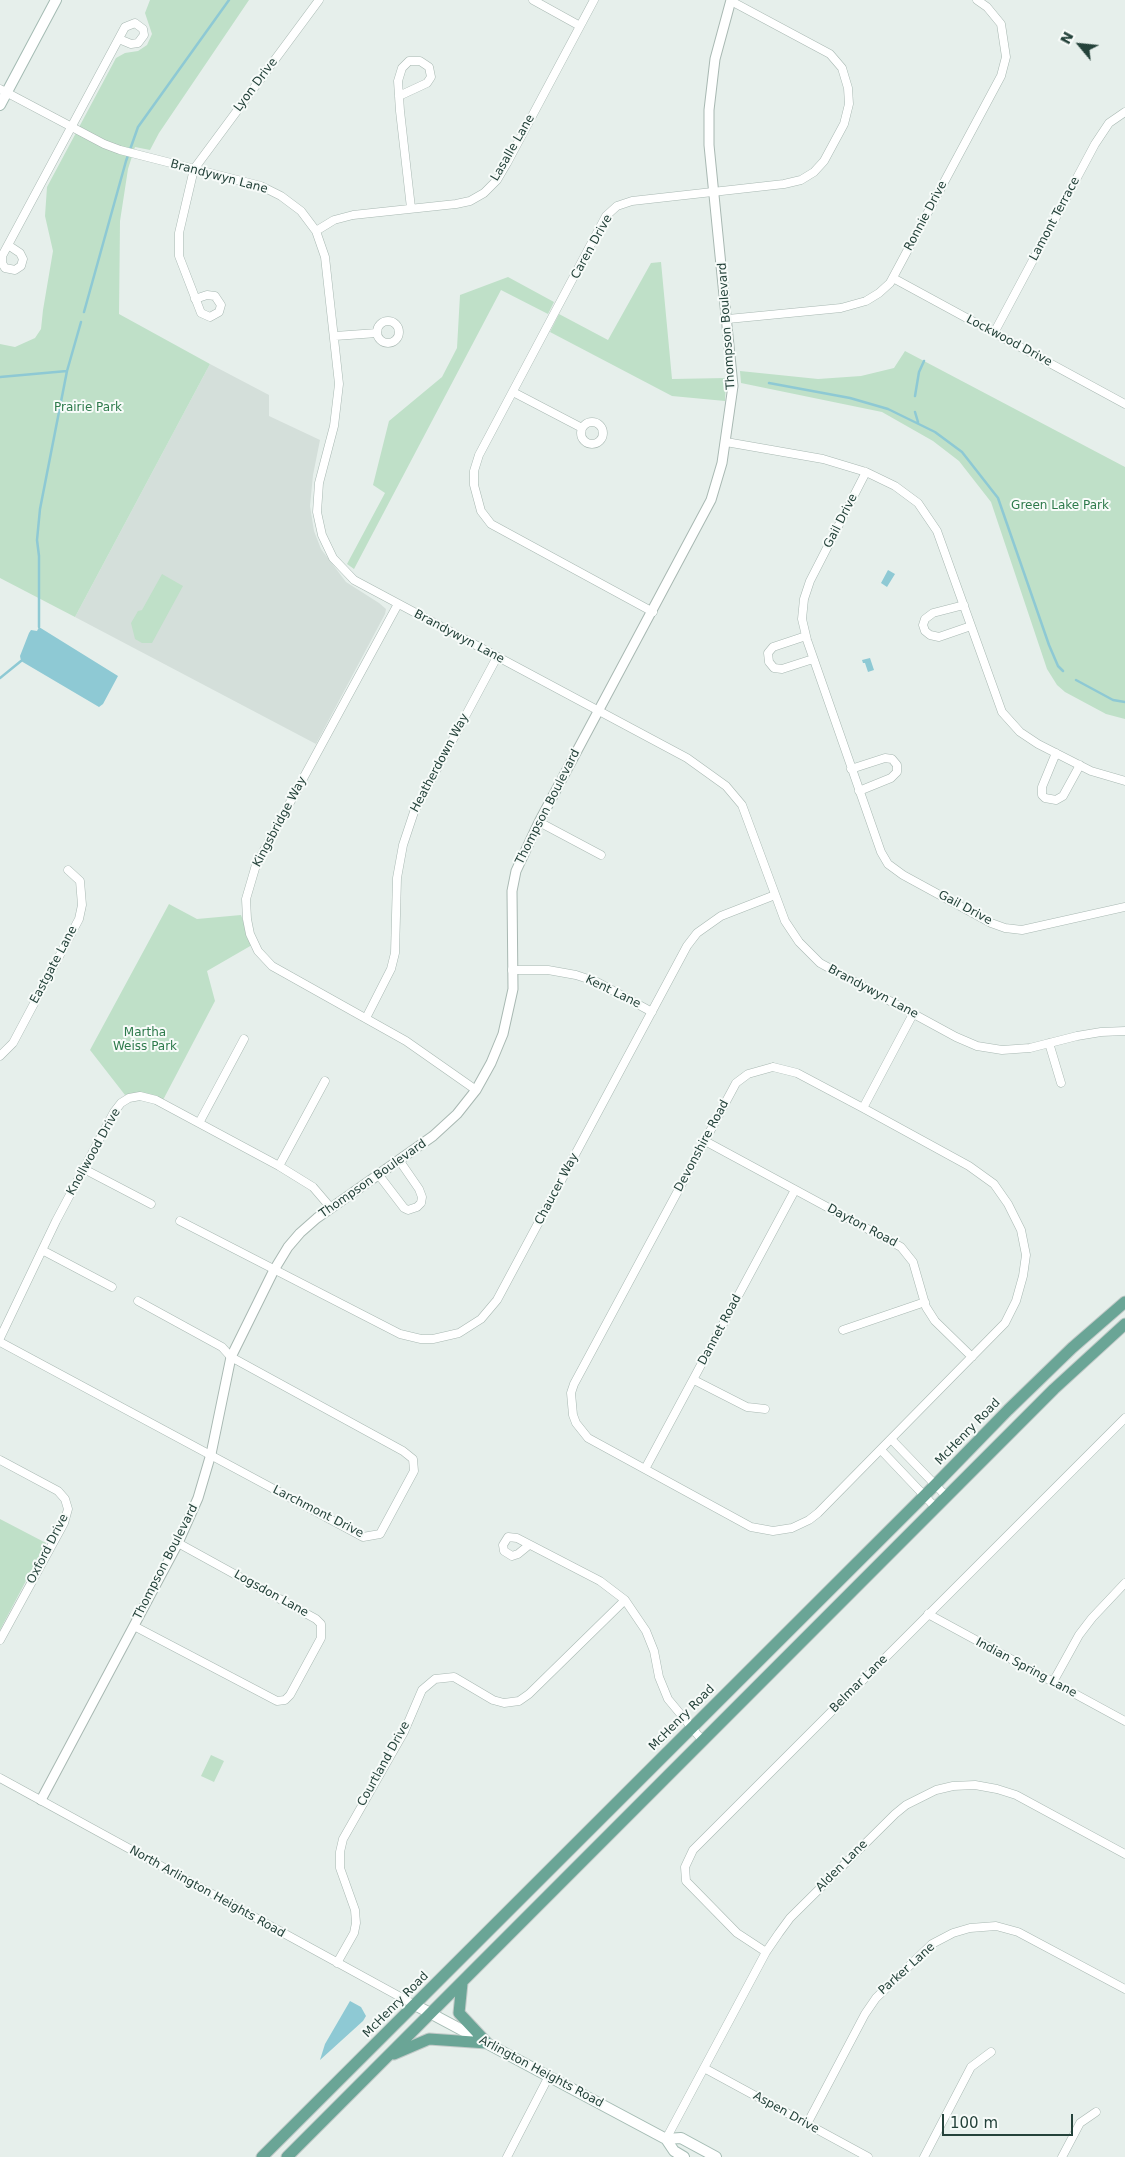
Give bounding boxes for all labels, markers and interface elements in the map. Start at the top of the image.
north arrow [1055,20,1105,70]
text: N [1057,29,1077,47]
street label: Lyon Drive [231,55,281,115]
street label: Lasalle Lane [488,112,538,184]
street label: Brandywyn Lane [169,157,269,197]
street label: Lamont Terrace [1027,175,1083,263]
street label: Ronnie Drive [902,179,950,253]
street label: Caren Drive [568,212,616,282]
street label: Thompson Boulevard [715,262,739,390]
street label: Lockwood Drive [964,312,1054,370]
park label: Prairie Park [54,401,122,415]
street label: Gail Drive [821,491,861,551]
park label: Green Lake Park [1011,499,1109,513]
street label: Brandywyn Lane [411,607,507,667]
street label: Heatherdown Way [408,711,472,815]
street label: Thompson Boulevard [513,747,583,867]
street label: Kingsbridge Way [250,774,310,870]
street label: Gail Drive [936,888,994,928]
street label: Eastgate Lane [28,924,80,1006]
street label: Brandywyn Lane [825,962,921,1022]
street label: Kent Lane [583,972,643,1012]
park label: Martha Weiss Park [113,1026,177,1054]
street label: Devonshire Road [672,1098,732,1194]
street label: Knollwood Drive [64,1106,124,1198]
street label: Thompson Boulevard [317,1137,429,1221]
street label: Chaucer Way [532,1151,582,1227]
street label: Dayton Road [825,1202,899,1250]
street label: Dannet Road [695,1292,745,1368]
street label: McHenry Road [933,1396,1003,1468]
street label: Larchmont Drive [270,1483,366,1541]
street label: Thompson Boulevard [131,1502,201,1622]
street label: Oxford Drive [24,1512,72,1586]
street label: Logsdon Lane [231,1568,311,1620]
street label: Indian Spring Lane [973,1635,1079,1701]
street label: Belmar Lane [827,1652,891,1716]
street label: McHenry Road [646,1682,718,1754]
street label: Courtland Drive [355,1719,413,1809]
street label: Alden Lane [813,1837,871,1895]
street label: North Arlington Heights Road [127,1843,287,1941]
street label: Parker Lane [876,1940,938,1998]
street label: McHenry Road [360,1969,432,2041]
street label: Arlington Heights Road [477,2033,605,2111]
street label: Aspen Drive [751,2089,821,2137]
scale bar [945,2104,1076,2136]
text: 100 m [950,2114,998,2132]

